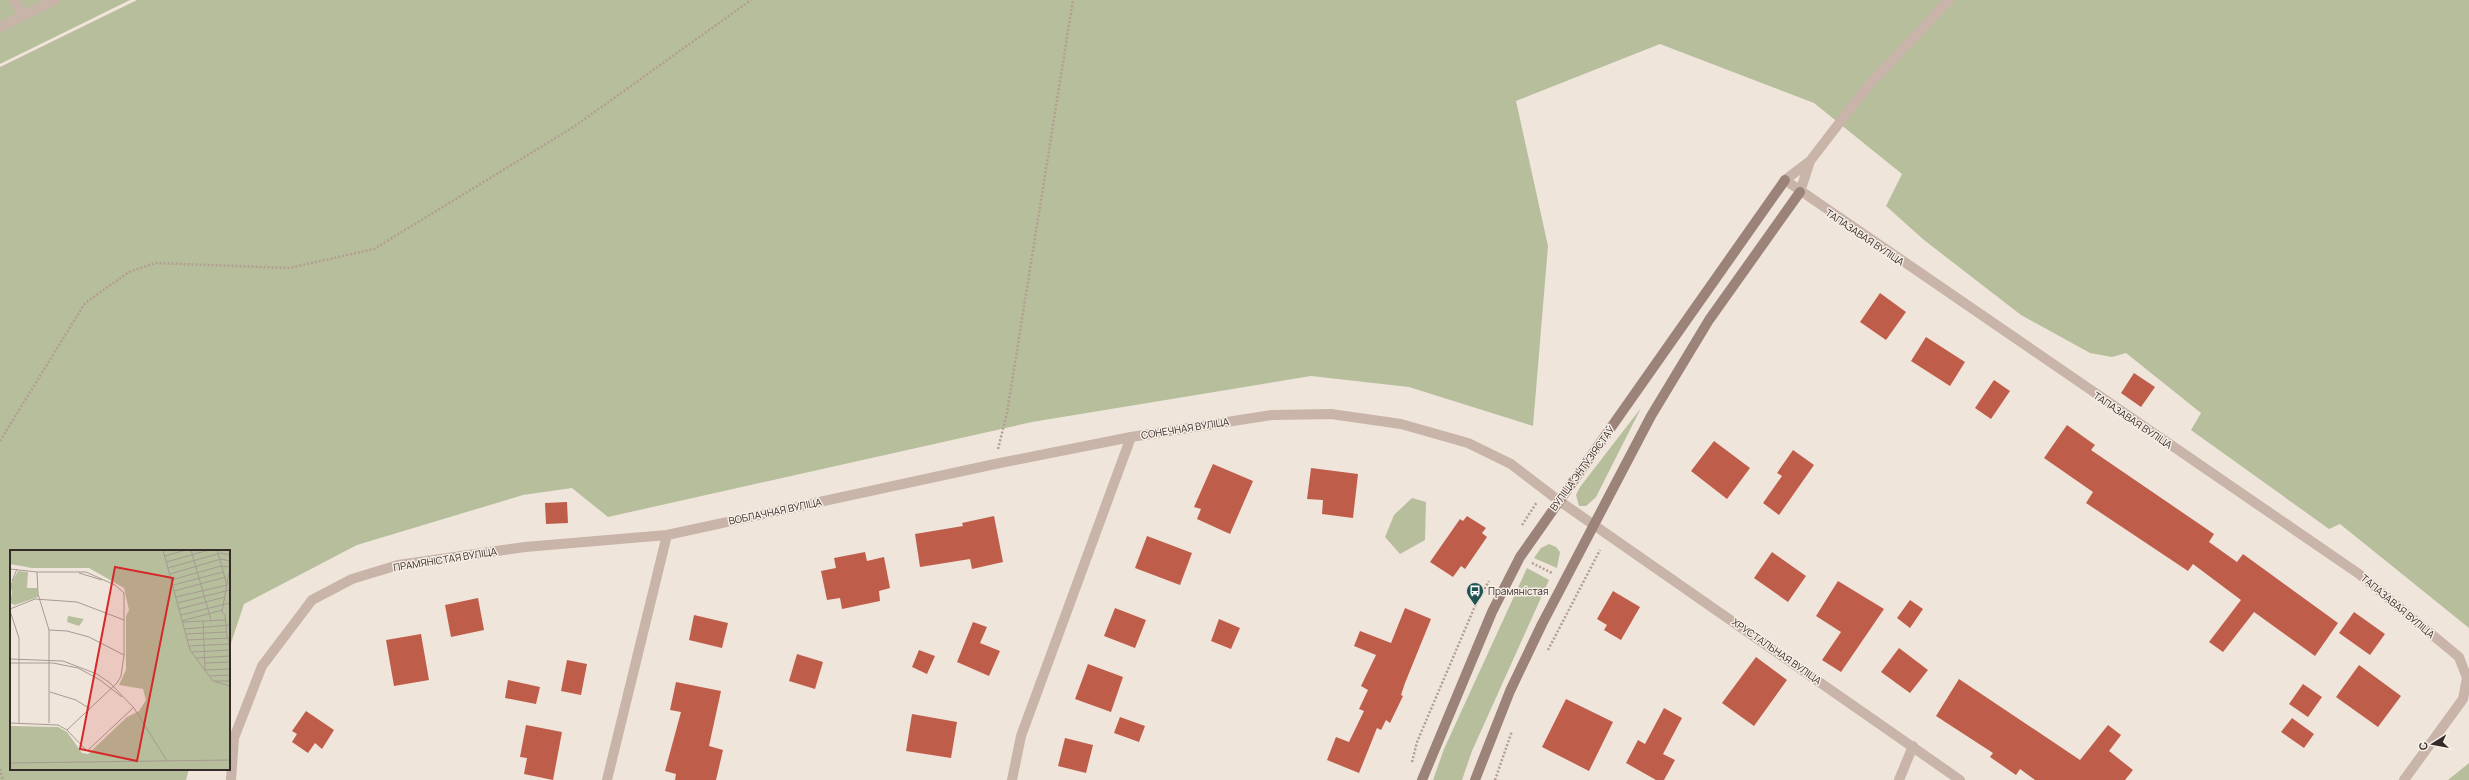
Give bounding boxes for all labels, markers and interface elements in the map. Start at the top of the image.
street label: ТАПАЗАВАЯ ВУЛІЦА [1823,205,1908,269]
street label: ТАПАЗАВАЯ ВУЛІЦА [2091,388,2176,452]
street label: СОНЕЧНАЯ ВУЛІЦА [1140,414,1231,442]
street label: ВУЛІЦА ЭНТУЗІЯСТАЎ [1546,422,1618,513]
street label: ВОБЛАЧНАЯ ВУЛІЦА [727,494,823,528]
street label: ПРАМЯНІСТАЯ ВУЛІЦА [392,544,498,574]
inset map [10,550,230,770]
street label: ТАПАЗАВАЯ ВУЛІЦА [2358,571,2438,641]
bus stop icon: Прамяністая [1465,581,1485,606]
place label: Прамяністая [1488,584,1548,598]
street label: ХРУСТАЛЬНАЯ ВУЛІЦА [1729,615,1825,688]
north arrow [2413,724,2453,764]
text: С [2415,741,2431,751]

